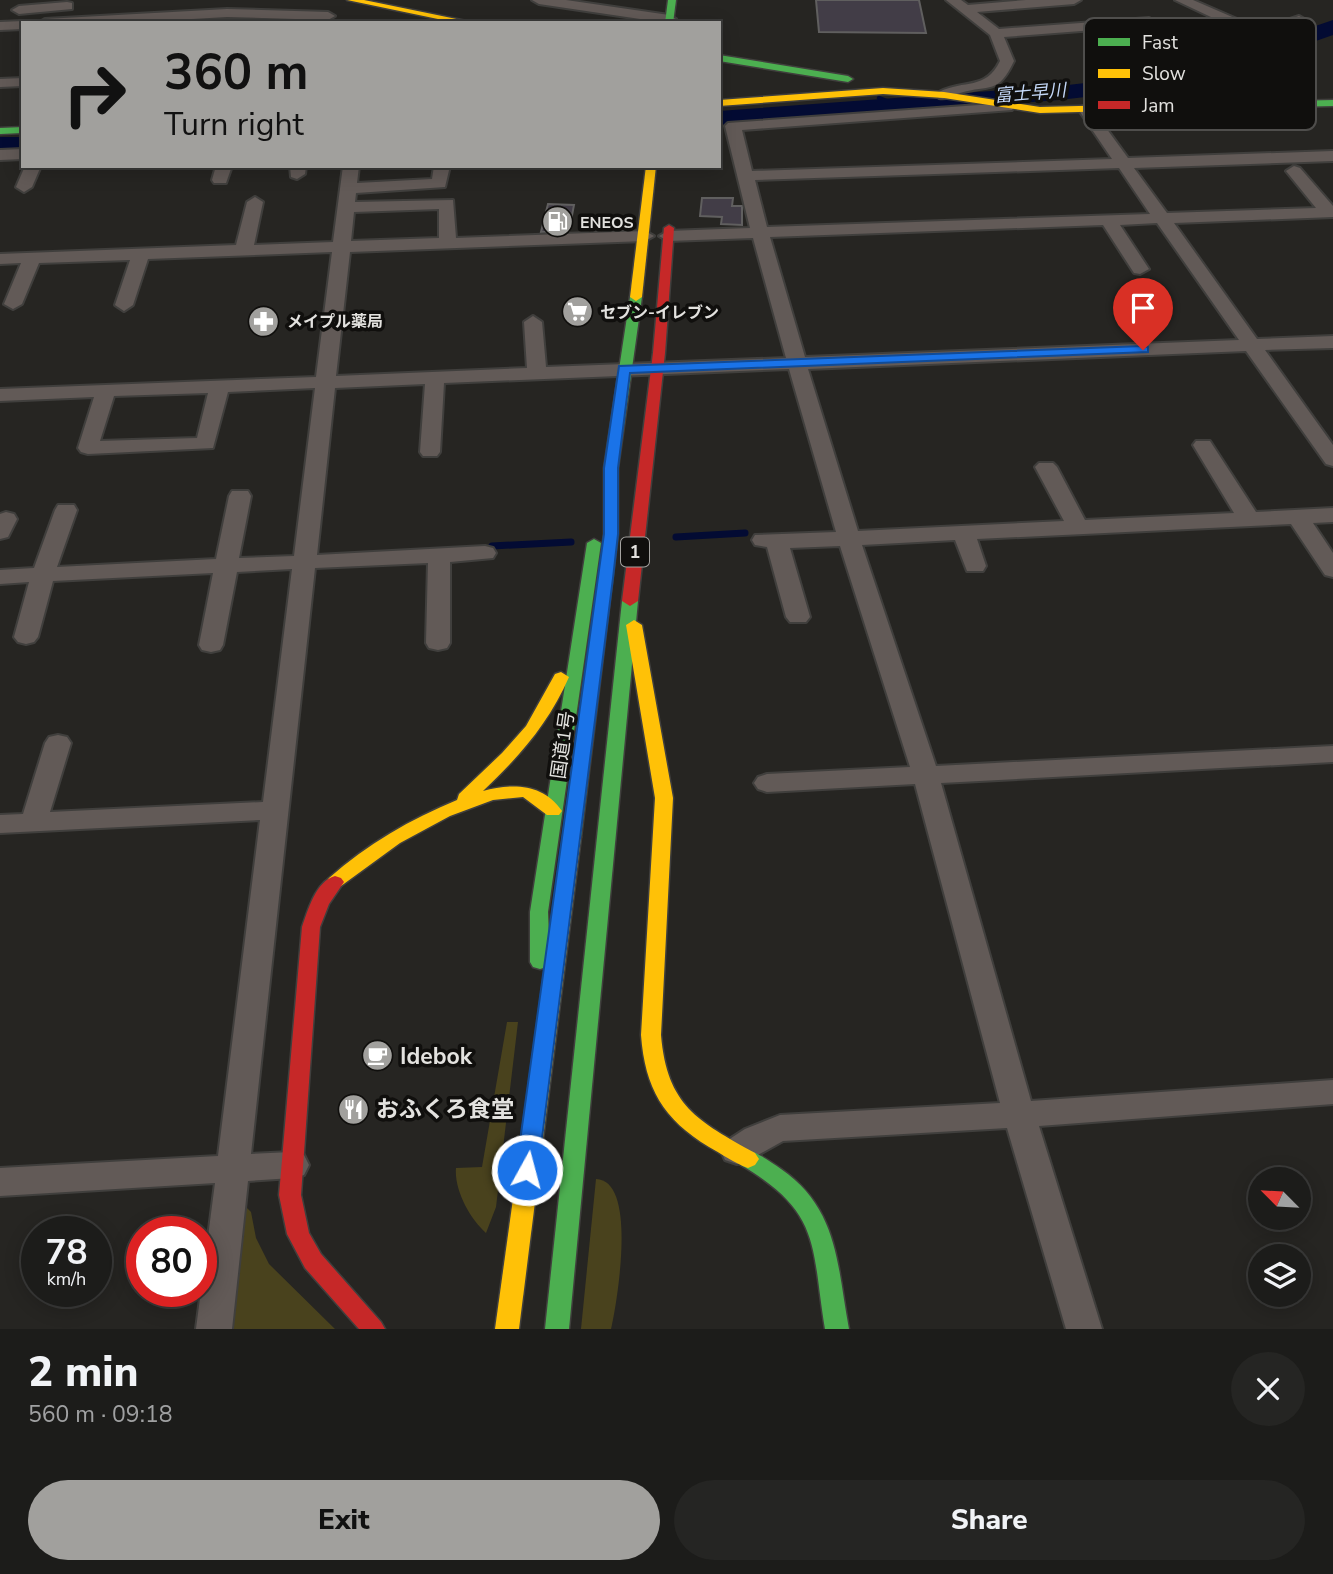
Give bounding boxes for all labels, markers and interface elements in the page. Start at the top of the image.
legend [1084,18,1316,130]
text: Fast [1142,30,1178,56]
text: 360 m [164,39,308,106]
icon: right [49,49,140,140]
text: Slow [1142,61,1186,87]
water label: 富士早川 [993,78,1069,108]
text: Jam [1141,93,1175,119]
text: Turn right [164,103,304,146]
fuel station icon: ENEOS [540,205,574,239]
place label: ENEOS [580,212,634,234]
pin [1113,278,1173,350]
icon: arrive [1124,289,1162,327]
supermarket icon: セブン-イレブン [560,295,594,329]
place label: セブン-イレブン [600,302,719,324]
pharmacy icon: メイプル薬局 [247,304,281,338]
place label: メイプル薬局 [287,311,383,333]
road number: 1 [621,538,649,566]
street label: 国道1号 [545,709,581,781]
cafe icon: Idebok [360,1039,394,1073]
place label: Idebok [400,1041,473,1072]
restaurant icon: おふくろ食堂 [336,1092,370,1126]
place label: おふくろ食堂 [376,1094,514,1125]
position arrow [490,1133,564,1207]
north arrow [1248,1167,1311,1230]
map controls [1248,1167,1311,1307]
speed limit sign: 80 [126,1216,217,1307]
text: 78 [45,1229,88,1276]
button: layers [1248,1244,1311,1307]
text: km/h [47,1267,86,1291]
text: 2 min [28,1344,138,1401]
button: close [1231,1352,1305,1426]
text: 560 m · 09:18 [28,1399,173,1430]
button: Exit [28,1480,660,1560]
button: Share [674,1480,1305,1560]

